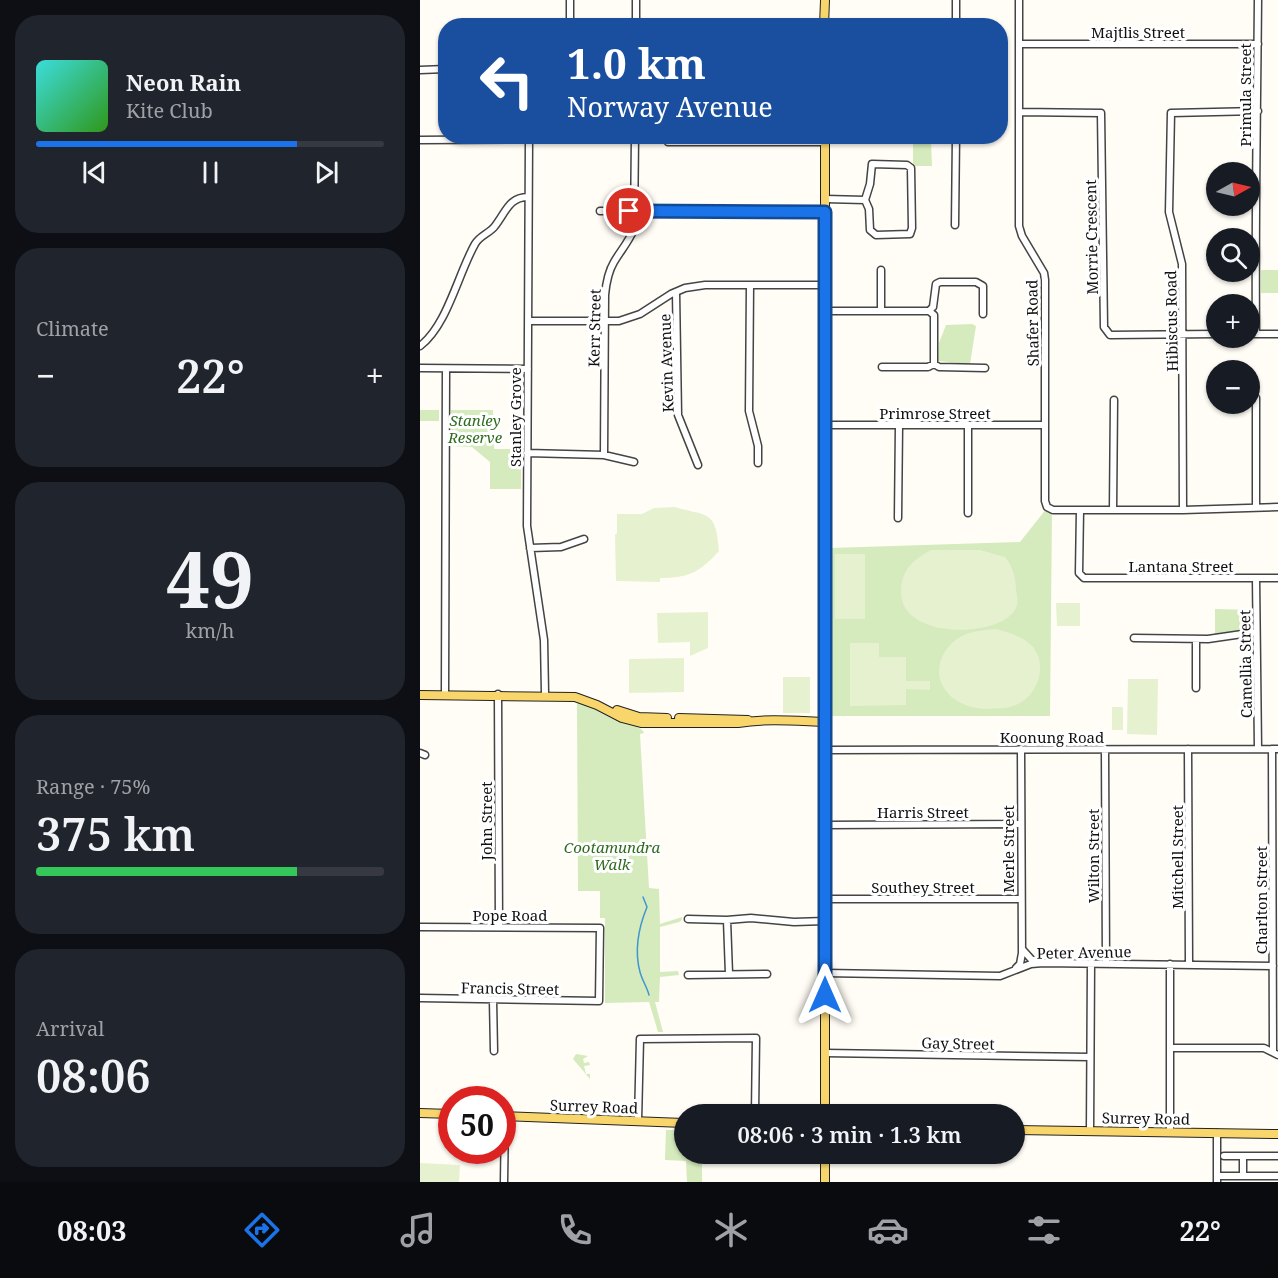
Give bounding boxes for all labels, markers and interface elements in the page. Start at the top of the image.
street label: Majtlis Street [1091,22,1185,42]
text: 1.0 km [567,34,706,91]
icon: left [468,42,546,120]
street label: Primula Street [1235,43,1255,147]
text: Neon Rain [126,67,241,97]
text: Norway Avenue [567,88,773,125]
text: Kite Club [126,97,213,124]
icon: previous [78,156,111,189]
icon: pause [194,156,227,189]
icon: next [310,156,343,189]
north arrow [1206,162,1260,216]
map controls [1206,162,1260,414]
street label: Morrie Crescent [1080,179,1102,295]
pin [603,185,654,236]
icon: arrive [612,194,645,227]
button: search [1206,228,1260,282]
street label: Hibiscus Road [1160,270,1182,372]
street label: Shafer Road [1021,279,1043,367]
street label: Kerr Street [583,289,605,367]
button: + [1206,294,1260,348]
street label: Kevin Avenue [654,313,678,413]
text: Climate [36,315,109,342]
text: 22° [176,345,245,406]
text: − [36,353,55,398]
text: + [366,353,384,398]
button: − [1206,360,1260,414]
street label: Stanley Grove [505,367,525,467]
street label: Primrose Street [879,403,991,423]
park label: Stanley Reserve [447,410,503,447]
text: 49 [166,525,254,631]
street label: Lantana Street [1128,556,1234,576]
street label: Camellia Street [1234,610,1256,718]
text: km/h [185,617,235,644]
street label: Koonung Road [1000,727,1104,747]
text: Range · 75% [36,773,150,800]
street label: John Street [476,782,496,861]
street label: Harris Street [877,802,969,822]
text: 375 km [36,803,195,864]
street label: Merle Street [998,805,1018,893]
street label: Mitchell Street [1167,805,1187,909]
street label: Wilton Street [1083,809,1103,903]
park label: Cootamundra Walk [564,837,660,874]
street label: Charlton Street [1251,846,1271,954]
street label: Southey Street [871,877,975,897]
street label: Pope Road [472,905,548,925]
street label: Peter Avenue [1036,941,1132,963]
position arrow [793,963,857,1027]
street label: Francis Street [461,977,559,999]
text: Arrival [36,1015,104,1042]
street label: Gay Street [921,1032,995,1054]
text: 08:06 [36,1045,151,1106]
speed limit sign: 50 [438,1086,516,1164]
street label: Surrey Road [549,1094,639,1118]
street label: Surrey Road [1102,1107,1190,1129]
text: 08:06 · 3 min · 1.3 km [737,1119,962,1149]
icon: directions [241,1209,283,1251]
icon: music [397,1209,439,1251]
icon: phone [554,1209,596,1251]
icon: climate [710,1209,752,1251]
icon: car [867,1209,909,1251]
icon: filters [1023,1209,1065,1251]
text: 08:03 [57,1212,126,1249]
text: 22° [1179,1212,1221,1249]

